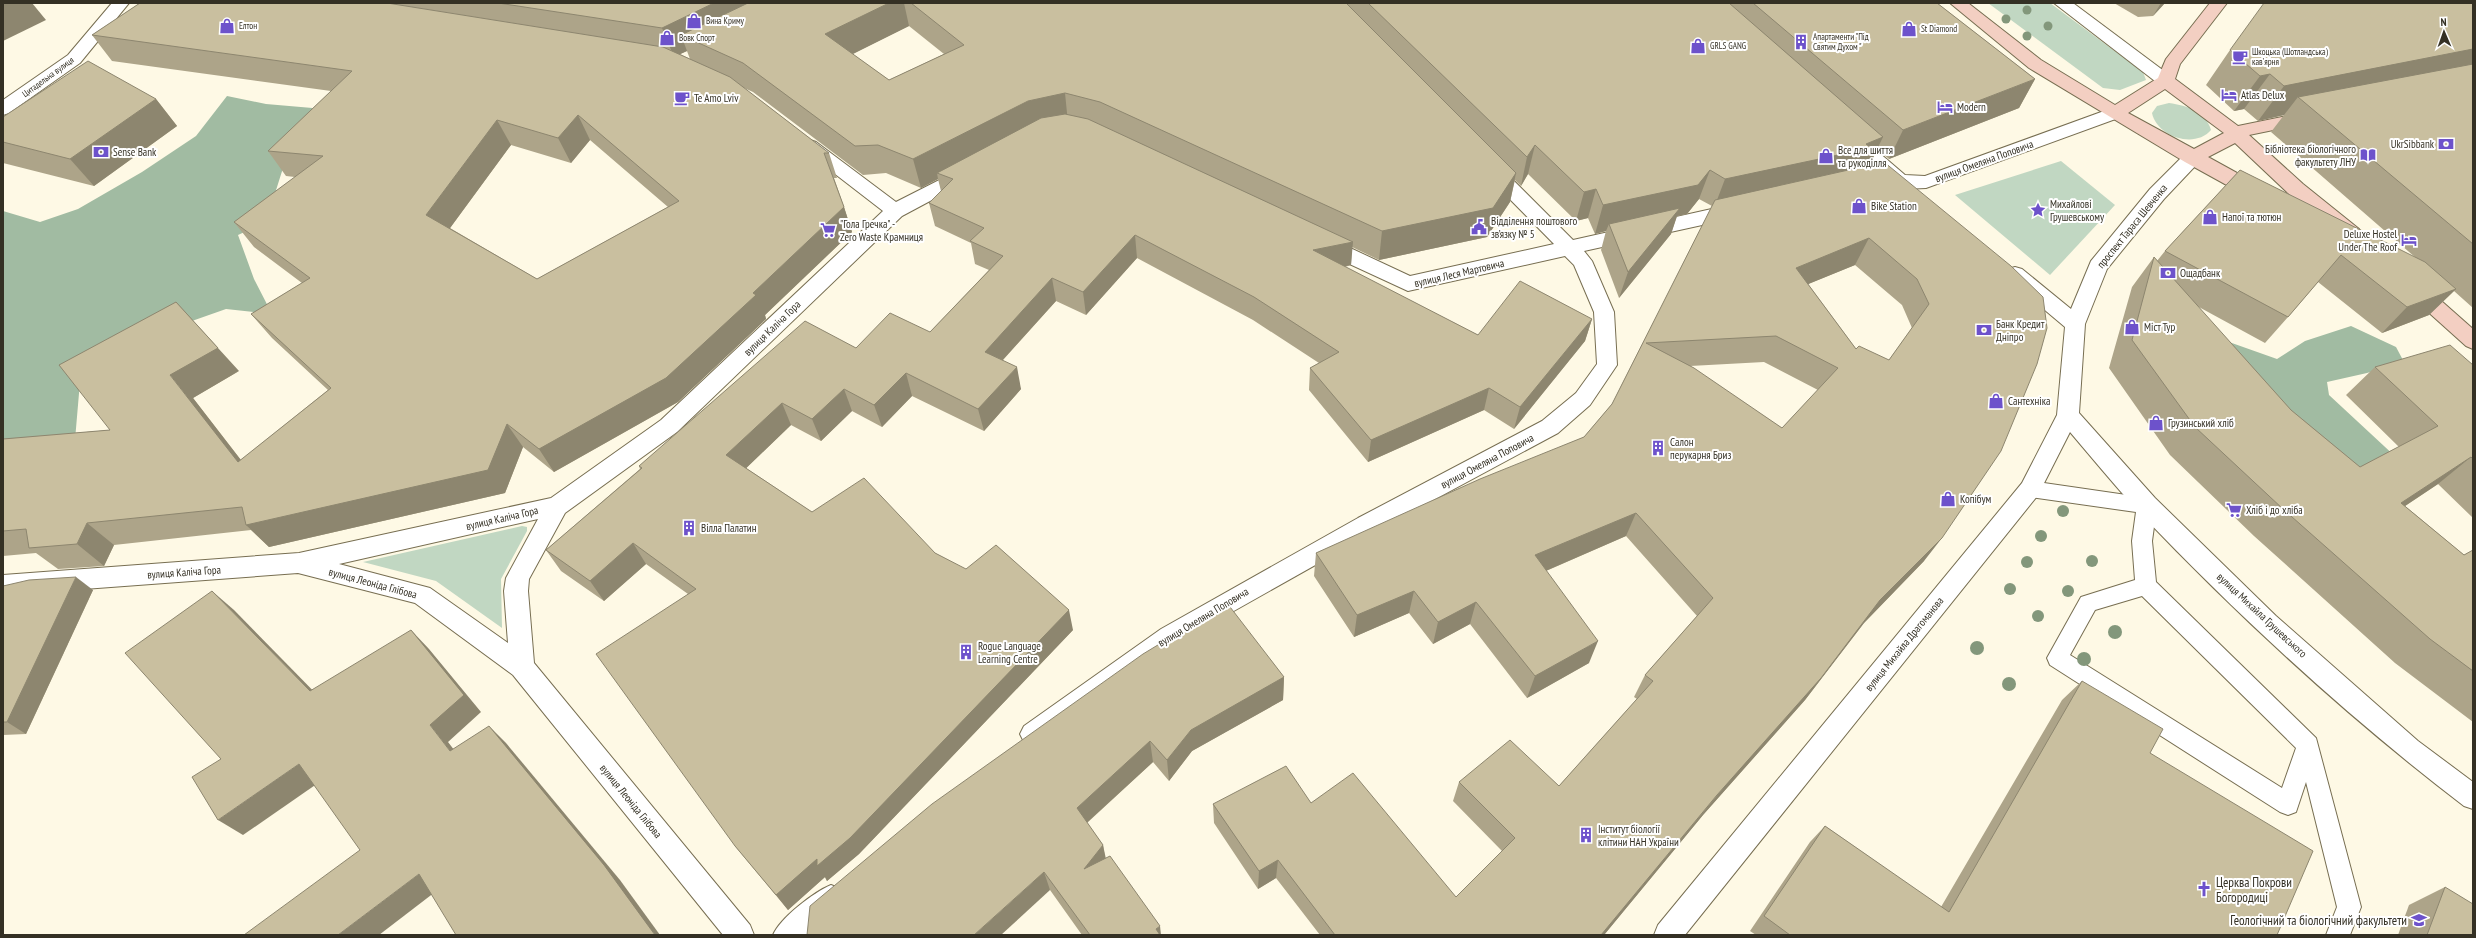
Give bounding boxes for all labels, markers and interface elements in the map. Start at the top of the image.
shop icon: Вина Криму [685,12,703,30]
north arrow [2424,12,2464,52]
place label: Вина Криму [706,15,745,26]
text: N [2440,15,2447,29]
shop icon: Елтон [218,17,236,35]
place label: Елтон [239,20,257,31]
shop icon: St Diamond [1900,20,1918,38]
place label: St Diamond [1921,23,1957,34]
shop icon: Вовк Спорт [658,29,676,47]
place label: Апартаменти "Під Святим Духом " [1813,31,1869,52]
place label: Вовк Спорт [679,32,715,43]
building icon: Апартаменти "Під Святим Духом " [1792,33,1810,51]
shop icon: GRLS GANG [1689,37,1707,55]
place label: GRLS GANG [1710,40,1747,51]
place label: Шкоцька (Шотландська) кавʼярня [2252,46,2329,67]
cafe icon: Шкоцька (Шотландська) кавʼярня [2231,48,2249,66]
street label: Цитадельна вулиця [20,54,76,99]
hotel icon: Atlas Delux [2220,86,2238,104]
place label: Atlas Delux [2241,88,2285,102]
cafe icon: Te Amo Lviv [673,89,691,107]
place label: Te Amo Lviv [694,91,739,105]
hotel icon: Modern [1936,98,1954,116]
place label: Modern [1957,100,1986,114]
bank icon: UkrSibbank [2437,135,2455,153]
street label: вулиця Омеляна Поповича [1933,137,2035,185]
place label: UkrSibbank [2391,137,2435,151]
place label: Бібліотека біологічного факультету ЛНУ [2265,142,2356,169]
bank icon: Sense Bank [92,143,110,161]
place label: Все для шиття та рукоділля [1838,143,1893,170]
place label: Sense Bank [113,145,157,159]
library icon: Бібліотека біологічного факультету ЛНУ [2359,146,2377,164]
shop icon: Все для шиття та рукоділля [1817,147,1835,165]
street label: проспект Тараса Шевченка [2094,181,2170,271]
shop icon: Bike Station [1850,197,1868,215]
place label: Михайлові Грушевському [2050,197,2105,224]
place label: Bike Station [1871,199,1917,213]
place icon: Михайлові Грушевському [2029,201,2047,219]
shop icon: Напої та тютюн [2201,208,2219,226]
place label: Напої та тютюн [2222,210,2282,224]
place label: Відділення поштового зв’язку № 5 [1491,214,1577,241]
place label: "Гола Гречка" - Zero Waste Крамниця [840,217,923,244]
public building icon: Відділення поштового зв’язку № 5 [1470,218,1488,236]
supermarket icon: "Гола Гречка" - Zero Waste Крамниця [819,221,837,239]
place label: Deluxe Hostel Under The Roof [2338,227,2398,254]
hotel icon: Deluxe Hostel Under The Roof [2400,231,2418,249]
street label: вулиця Леся Мартовича [1413,256,1505,290]
bank icon: Ощадбанк [2159,264,2177,282]
place label: Ощадбанк [2180,266,2221,280]
street label: вулиця Каліча Гора [741,297,803,359]
place label: Банк Кредит Дніпро [1996,317,2045,344]
shop icon: Мiст Тур [2123,318,2141,336]
place label: Мiст Тур [2144,320,2175,334]
bank icon: Банк Кредит Дніпро [1975,321,1993,339]
shop icon: Сантехніка [1987,392,2005,410]
place label: Сантехніка [2008,394,2050,408]
shop icon: Грузинський хліб [2147,414,2165,432]
place label: Грузинський хліб [2168,416,2234,430]
street label: вулиця Омеляна Поповича [1438,430,1536,492]
place label: Салон перукарня Бриз [1670,435,1731,462]
building icon: Салон перукарня Бриз [1649,439,1667,457]
shop icon: Копібум [1939,490,1957,508]
place label: Копібум [1960,492,1992,506]
supermarket icon: Хліб і до хліба [2225,501,2243,519]
street label: вулиця Каліча Гора [464,503,540,533]
place label: Хліб і до хліба [2246,503,2303,517]
building icon: Вілла Палатин [680,519,698,537]
place label: Вілла Палатин [701,521,757,535]
street label: вулиця Каліча Гора [147,562,221,582]
street label: вулиця Леоніда Глібова [327,564,419,602]
street label: вулиця Михайла Грушевського [2214,570,2310,661]
street label: вулиця Омеляна Поповича [1155,584,1251,650]
street label: вулиця Михайла Драгоманова [1862,594,1946,694]
place label: Rogue Language Learning Centre [978,639,1041,666]
building icon: Rogue Language Learning Centre [957,643,975,661]
street label: вулиця Леоніда Глібова [597,761,665,841]
place label: Інститут біології клітини НАН України [1598,822,1679,849]
building icon: Інститут біології клітини НАН України [1577,826,1595,844]
place label: Церква Покрови Богородиці [2216,874,2292,906]
church icon: Церква Покрови Богородиці [2195,880,2213,898]
school or university icon: Геологічний та біологічний факультети [2410,911,2428,929]
place label: Геологічний та біологічний факультети [2230,912,2407,929]

